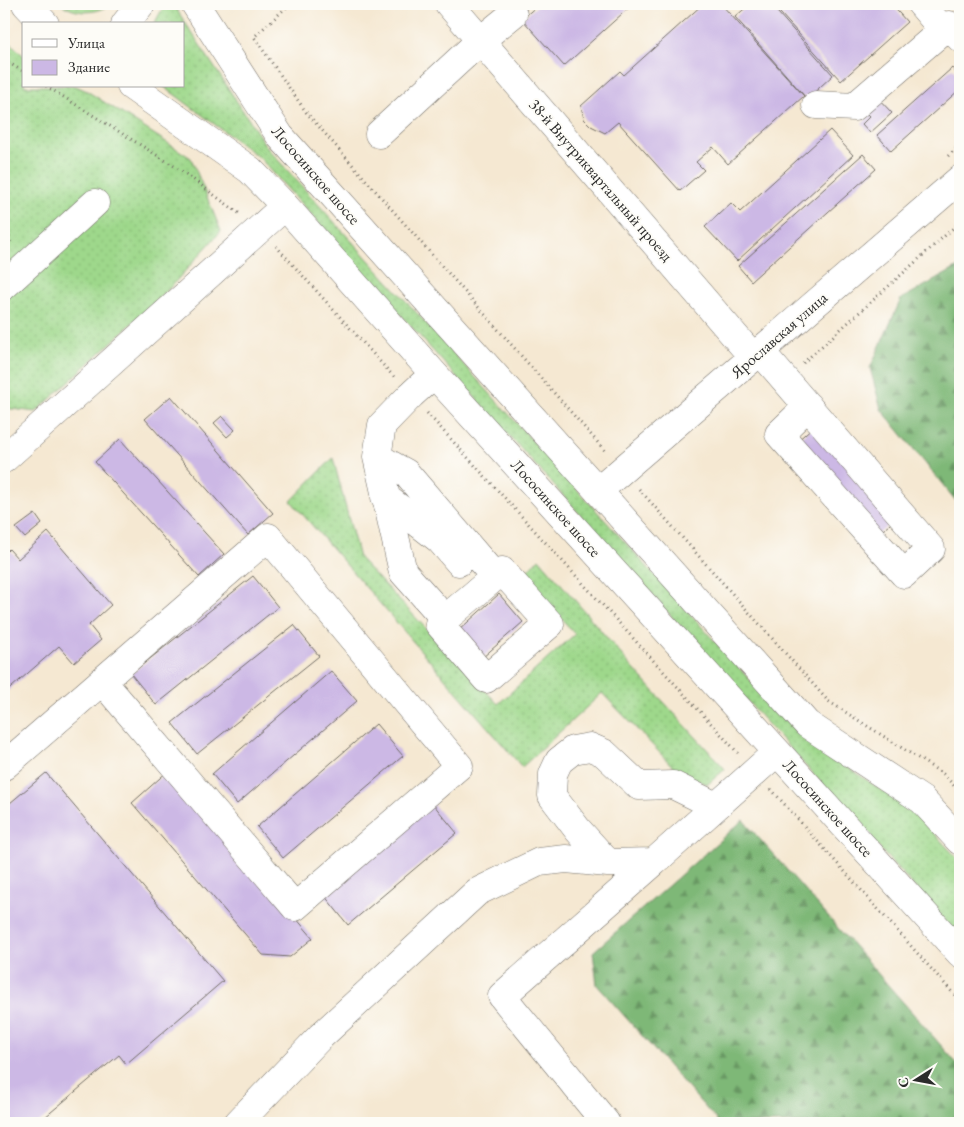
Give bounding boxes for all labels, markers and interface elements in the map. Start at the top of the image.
legend [22,22,185,88]
text: Улица [67,33,105,52]
text: Здание [68,57,110,76]
street label: 38-й Внутриквартальный проезд [525,94,678,266]
street label: Лососинское шоссе [267,121,365,229]
street label: Ярославская улица [725,287,832,384]
street label: Лососинское шоссе [506,455,606,561]
street label: Лососинское шоссе [778,755,878,861]
north arrow [892,1054,942,1104]
text: С [893,1076,913,1089]

